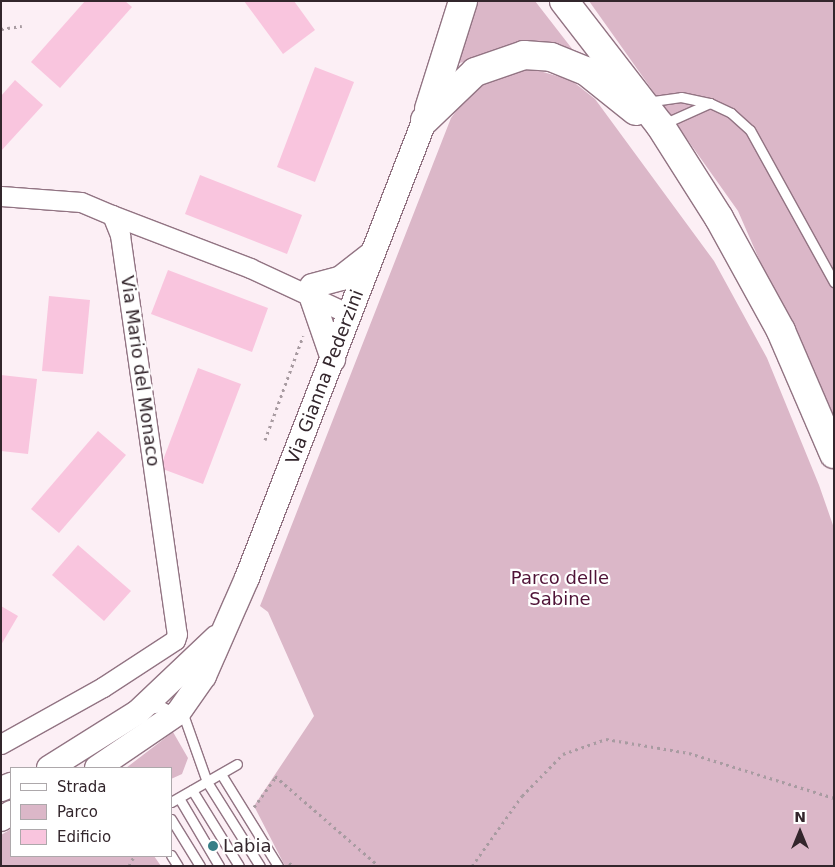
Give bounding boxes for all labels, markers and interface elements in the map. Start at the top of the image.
street label: Via Mario del Monaco [116,274,164,468]
street label: Via Gianna Pederzini [282,287,368,467]
park label: Parco delle Sabine [511,568,609,610]
legend [10,767,172,857]
text: Strada [57,778,106,796]
text: Parco [57,803,98,821]
north arrow [775,807,825,857]
text: N [794,809,806,825]
text: Edificio [57,828,111,846]
place label: Labia [223,835,272,857]
marker: Labia [207,840,219,852]

